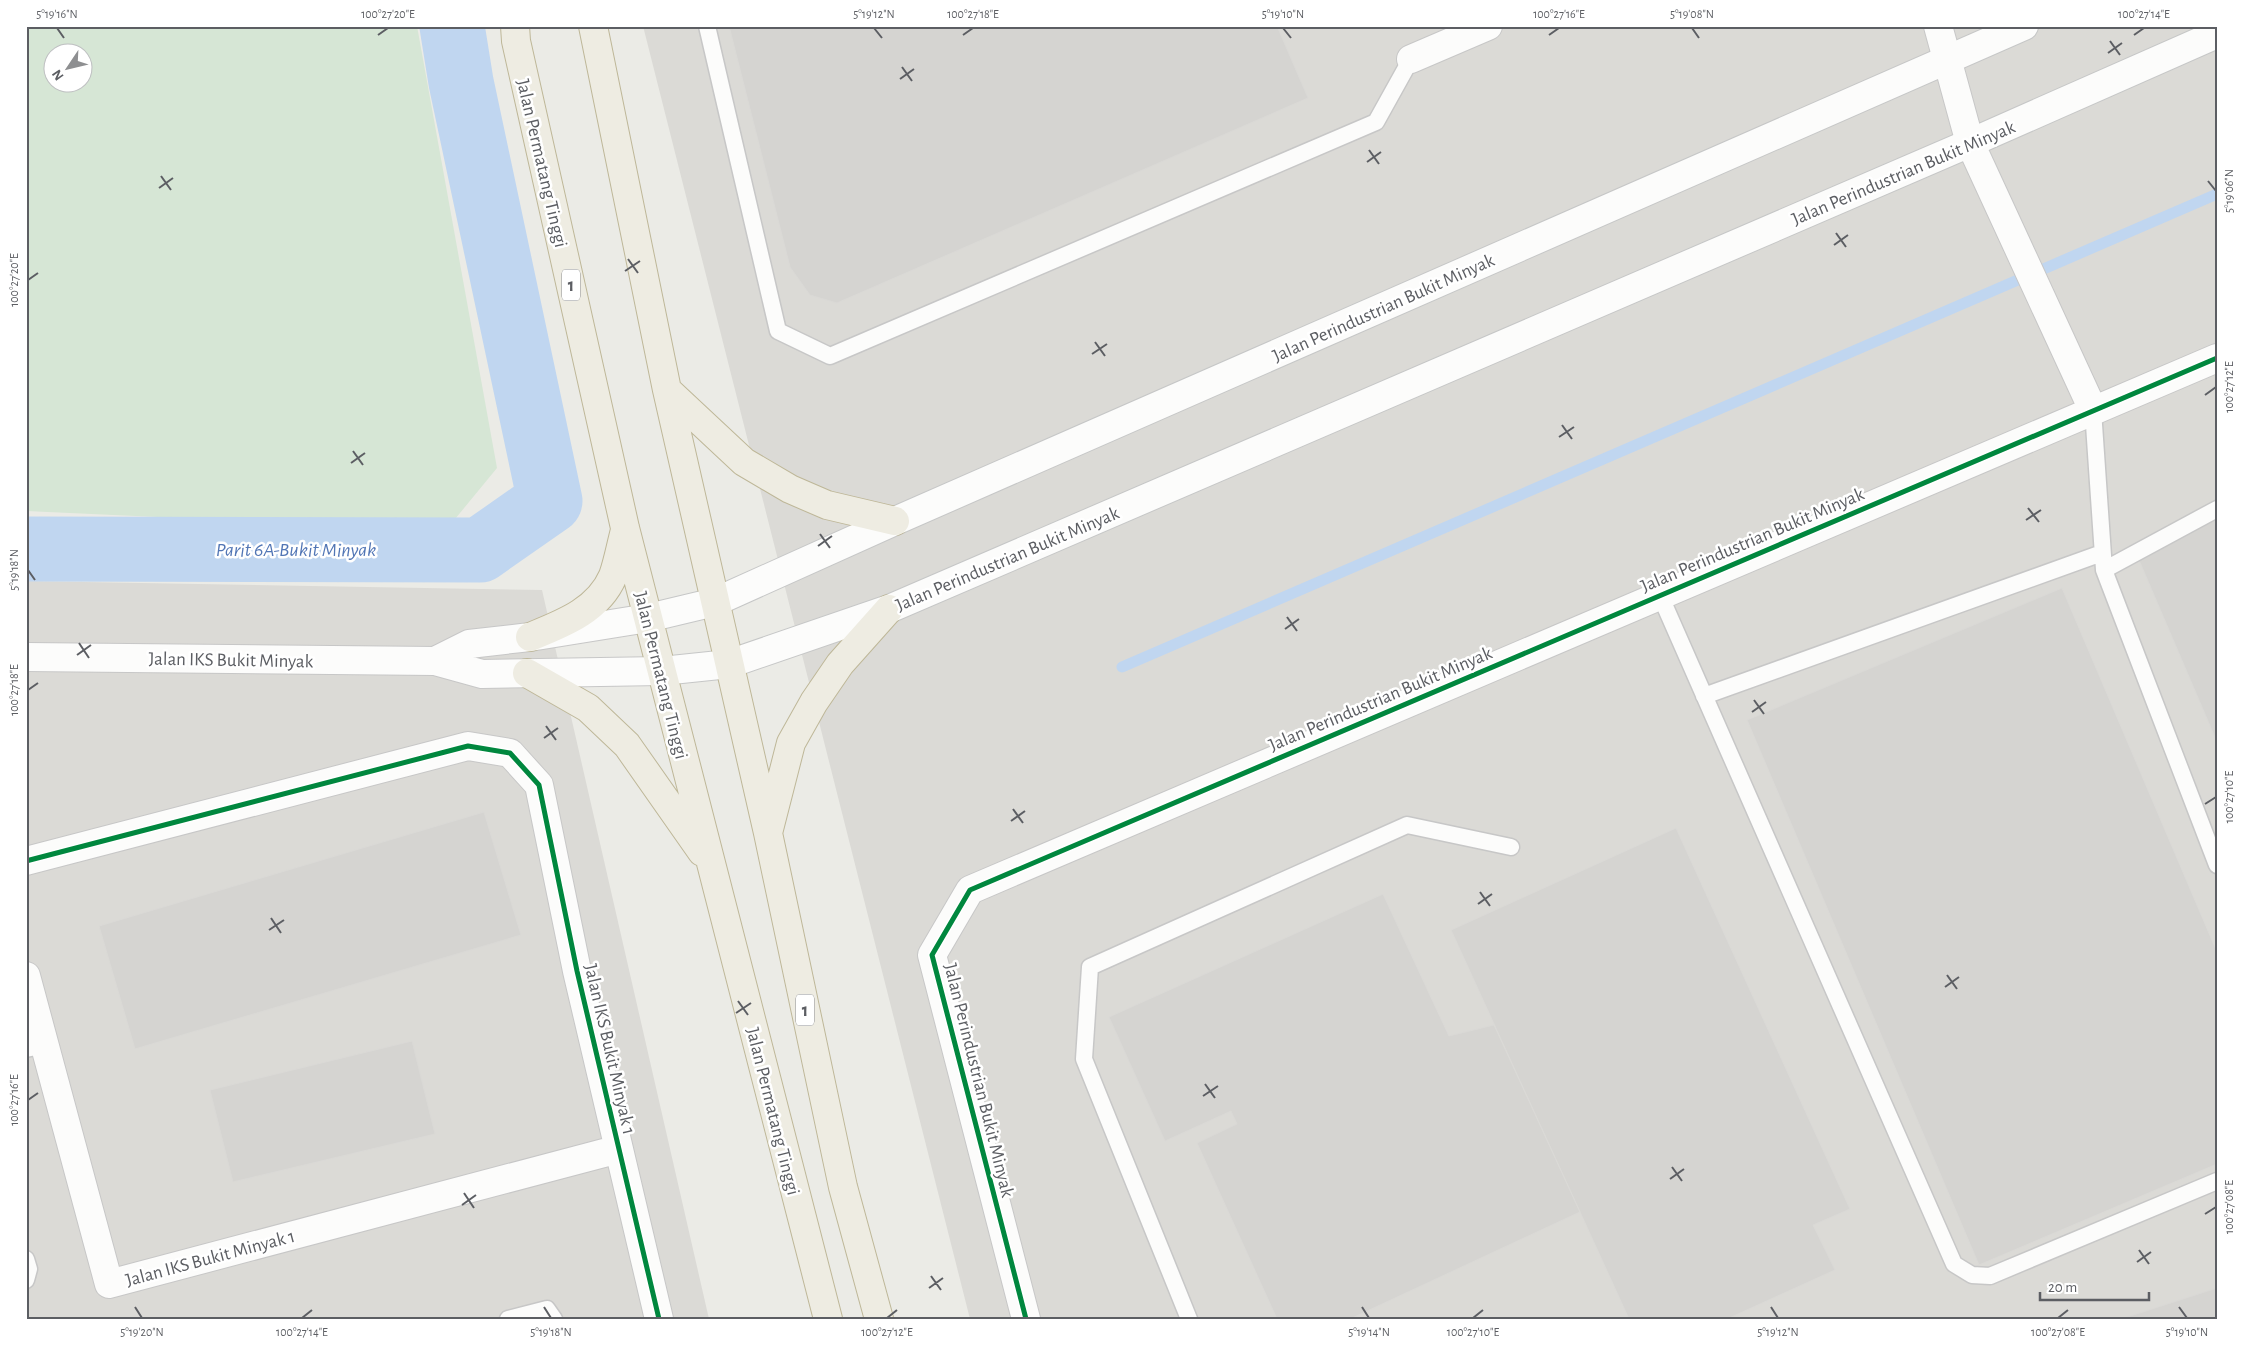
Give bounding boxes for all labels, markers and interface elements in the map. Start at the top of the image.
text: 5°19'16"N [36,8,78,20]
text: 100°27'20"E [361,8,415,20]
text: 5°19'12"N [853,8,895,20]
text: 100°27'18"E [947,8,999,20]
text: 5°19'10"N [1262,8,1304,20]
text: 100°27'16"E [1533,8,1585,20]
text: 5°19'08"N [1670,8,1714,20]
text: 100°27'14"E [2118,8,2170,20]
north arrow [42,42,92,92]
text: N [50,67,67,83]
street label: Jalan Permatang Tinggi [513,77,570,249]
street label: Jalan Perindustrian Bukit Minyak [1789,118,2018,229]
text: 5°19'06"N [2223,169,2235,213]
street label: Jalan Perindustrian Bukit Minyak [1270,251,1498,366]
text: 100°27'20"E [8,253,20,307]
road number: 1 [562,270,580,300]
text: 100°27'12"E [2223,361,2235,413]
street label: Jalan Perindustrian Bukit Minyak [1638,485,1867,596]
street label: Jalan Perindustrian Bukit Minyak [893,504,1122,615]
water label: Parit 6A-Bukit Minyak [216,540,376,560]
text: 5°19'18"N [8,549,20,591]
street label: Jalan Permatang Tinggi [631,590,691,761]
street label: Jalan Perindustrian Bukit Minyak [1266,644,1495,755]
street label: Jalan IKS Bukit Minyak [148,650,314,671]
text: 100°27'18"E [8,664,20,716]
text: 100°27'10"E [2223,771,2235,823]
street label: Jalan Perindustrian Bukit Minyak [940,961,1017,1200]
street label: Jalan IKS Bukit Minyak 1 [581,962,638,1136]
road number: 1 [796,994,814,1026]
street label: Jalan Permatang Tinggi [743,1026,803,1197]
text: 100°27'16"E [8,1074,20,1126]
text: 100°27'08"E [2223,1180,2235,1234]
street label: Jalan IKS Bukit Minyak 1 [124,1227,297,1290]
scale bar [2040,1270,2149,1302]
text: 20 m [2048,1280,2077,1295]
text: 5°19'20"N [120,1326,164,1338]
text: 100°27'14"E [276,1326,328,1338]
text: 5°19'18"N [530,1326,572,1338]
text: 100°27'12"E [861,1326,913,1338]
text: 5°19'14"N [1348,1326,1390,1338]
text: 100°27'10"E [1447,1326,1499,1338]
text: 5°19'12"N [1757,1326,1799,1338]
text: 100°27'08"E [2031,1326,2085,1338]
text: 5°19'10"N [2166,1326,2208,1338]

